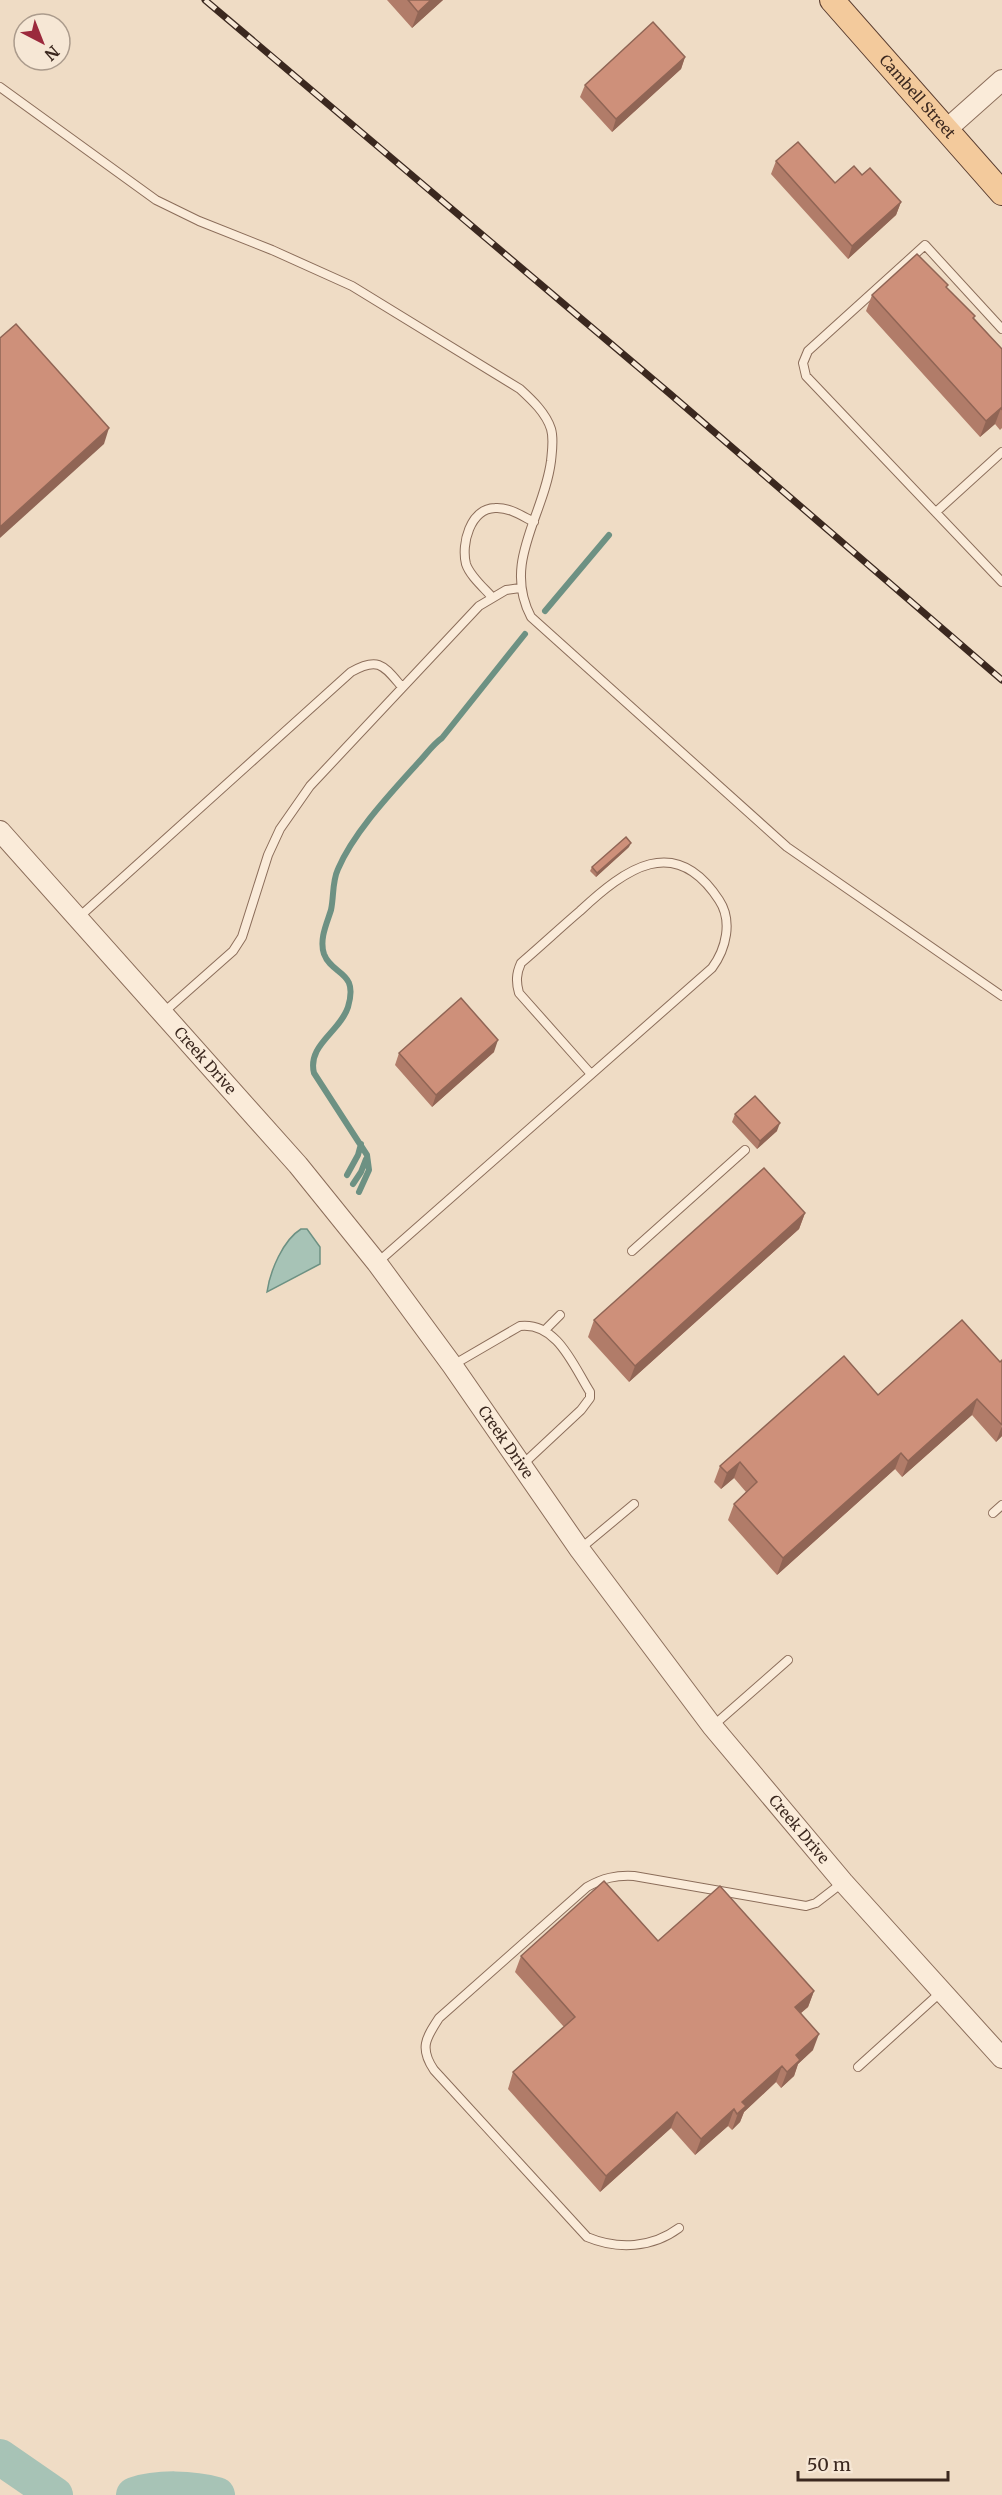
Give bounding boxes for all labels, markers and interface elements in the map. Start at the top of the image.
north arrow [12,12,72,72]
text: N [40,41,63,65]
street label: Cambell Street [876,51,960,143]
street label: Creek Drive [170,1023,241,1098]
street label: Creek Drive [474,1402,538,1482]
street label: Creek Drive [765,1791,834,1867]
scale bar [798,2444,948,2482]
text: 50 m [807,2453,851,2476]

